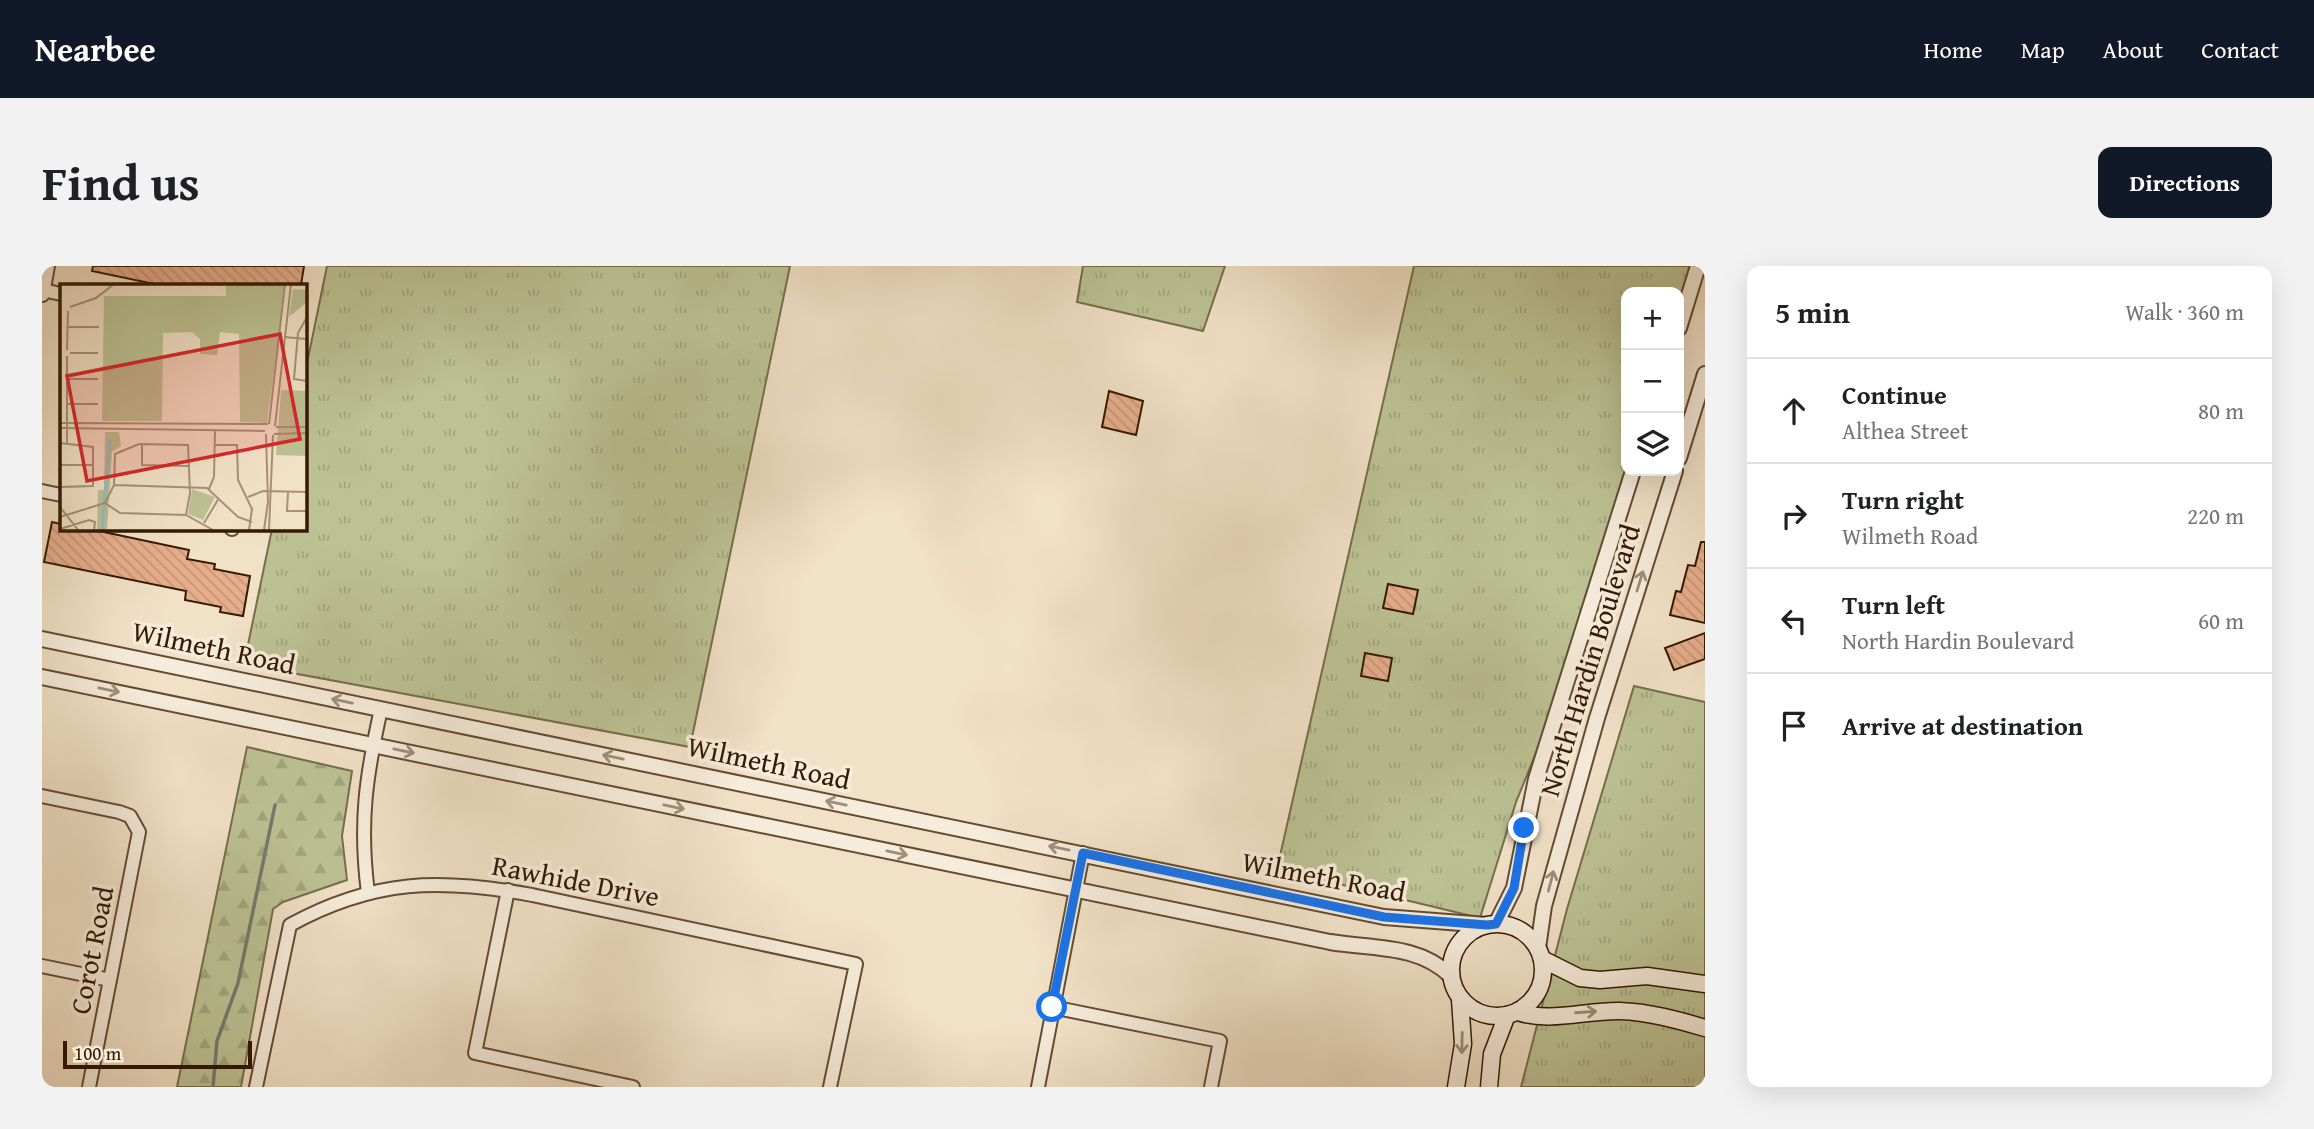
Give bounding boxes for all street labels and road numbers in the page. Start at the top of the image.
street label: North Hardin Boulevard [1528,519,1650,801]
street label: Wilmeth Road [129,610,299,684]
street label: Wilmeth Road [684,725,854,799]
street label: Wilmeth Road [1239,840,1409,912]
street label: Rawhide Drive [489,844,663,916]
street label: Corot Road [59,882,123,1017]

